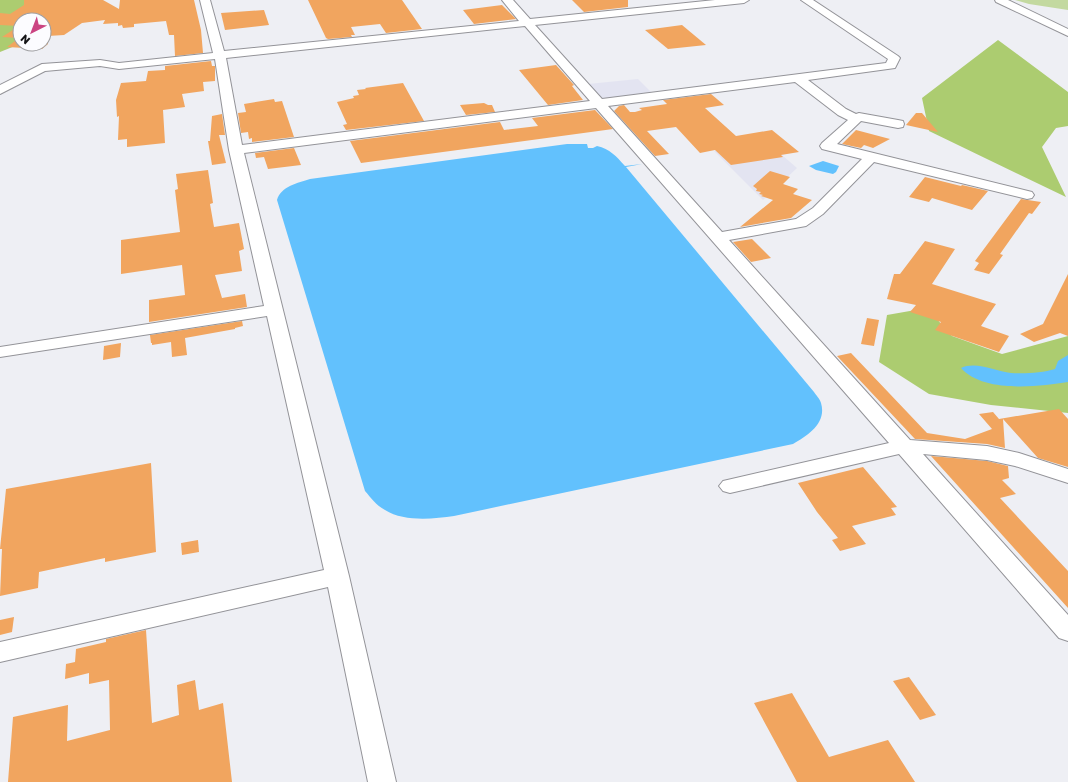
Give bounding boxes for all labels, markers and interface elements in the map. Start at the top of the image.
north arrow [12,12,52,52]
text: N [18,32,32,47]

